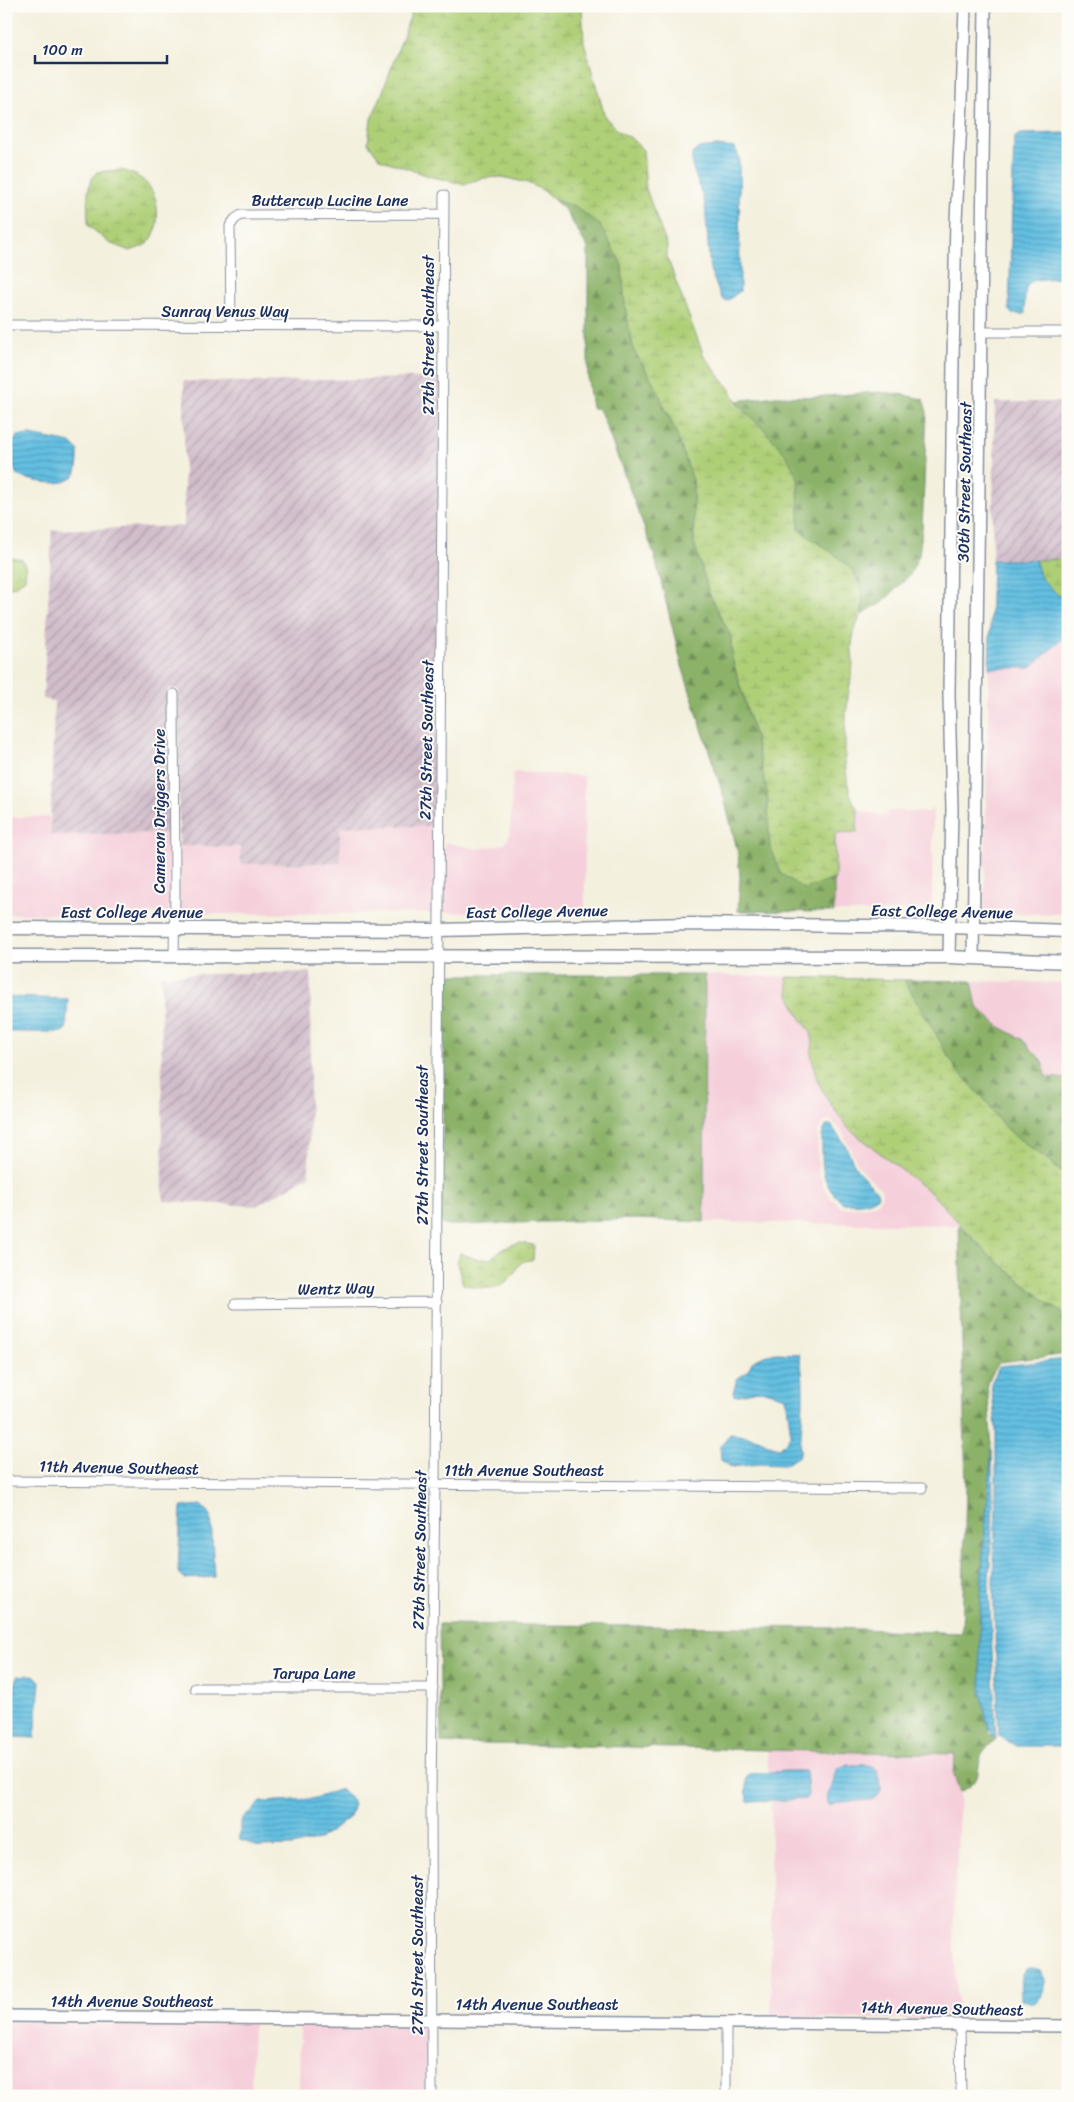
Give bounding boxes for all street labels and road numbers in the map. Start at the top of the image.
street label: Buttercup Lucine Lane [251,186,409,215]
street label: 27th Street Southeast [414,254,443,415]
street label: Sunray Venus Way [161,297,290,326]
street label: 30th Street Southeast [949,401,980,563]
street label: 27th Street Southeast [411,659,442,820]
street label: Cameron Driggers Drive [145,728,174,894]
street label: East College Avenue [466,896,608,927]
street label: East College Avenue [871,896,1013,927]
street label: East College Avenue [61,898,203,927]
street label: 27th Street Southeast [408,1064,437,1225]
street label: Wentz Way [297,1273,375,1304]
street label: 11th Avenue Southeast [39,1452,199,1483]
street label: 11th Avenue Southeast [444,1456,604,1485]
street label: 27th Street Southeast [404,1469,435,1630]
street label: Tarupa Lane [272,1659,356,1688]
street label: 27th Street Southeast [403,1874,432,2035]
street label: 14th Avenue Southeast [50,1987,214,2016]
street label: 14th Avenue Southeast [455,1990,619,2019]
street label: 14th Avenue Southeast [860,1993,1024,2024]

